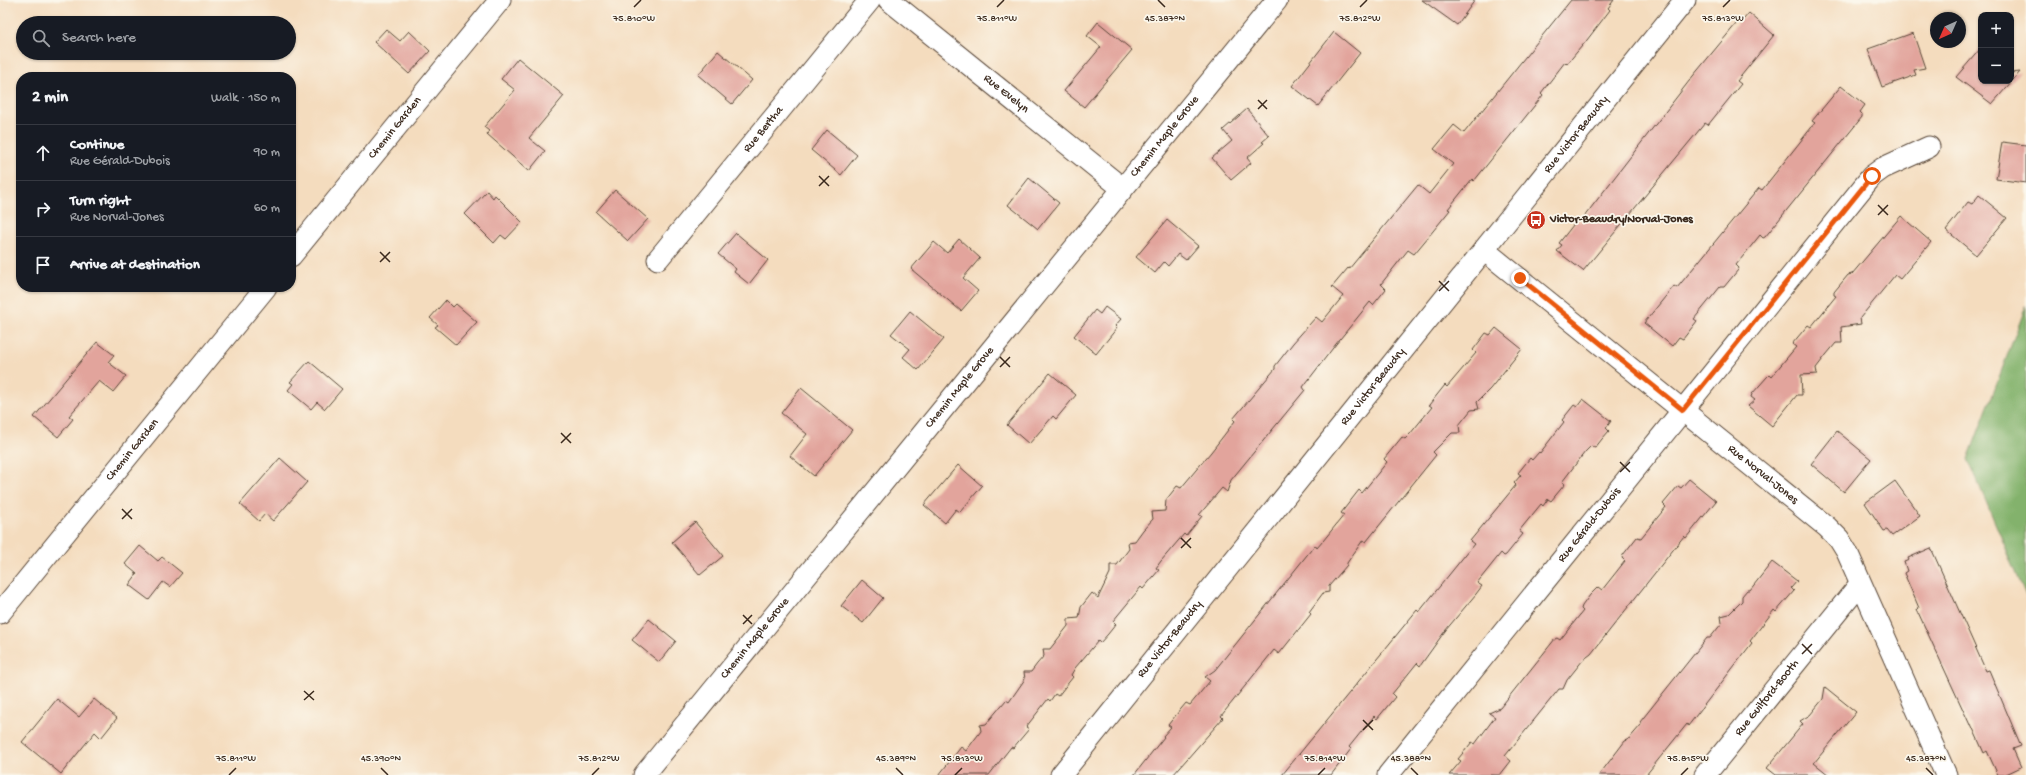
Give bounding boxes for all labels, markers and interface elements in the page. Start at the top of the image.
north arrow [1930,12,1966,48]
map controls [1978,12,2014,84]
button: + [1978,12,2014,48]
text: 75.810°W [612,13,655,25]
text: 75.811°W [976,13,1018,25]
text: 45.387°N [1145,13,1185,25]
text: 75.812°W [1338,13,1381,25]
text: 75.813°W [1701,13,1744,25]
search box [16,16,296,60]
icon: search [30,27,52,49]
text: Search here [62,29,136,47]
button: − [1978,48,2014,84]
street label: Rue Evelyn [980,72,1031,117]
text: 2 min [32,88,68,108]
text: Walk · 150 m [211,91,280,106]
street label: Chemin Maple Grove [1128,93,1203,180]
street label: Rue Victor-Beaudry [1541,93,1612,176]
street label: Chemin Garden [366,94,425,162]
street label: Rue Bertha [741,104,787,156]
text: Continue [70,136,124,154]
icon: ahead [32,142,54,164]
text: 90 m [254,145,280,160]
text: Rue Gérald-Dubois [70,154,170,169]
route start [1863,167,1881,185]
text: Turn right [70,192,130,210]
icon: right [32,198,54,220]
text: 60 m [254,201,280,216]
bus stop icon: Victor-Beaudry/Norval-Jones [1525,209,1547,231]
text: Rue Norval-Jones [70,210,164,225]
place label: Victor-Beaudry/Norval-Jones [1549,213,1693,227]
icon: arrive [32,254,54,276]
text: Arrive at destination [70,256,200,274]
route end [1511,269,1529,287]
street label: Chemin Maple Grove [923,344,998,431]
street label: Rue Victor-Beaudry [1338,345,1409,429]
street label: Chemin Garden [103,416,162,484]
street label: Rue Norval-Jones [1724,442,1801,508]
street label: Rue Gérald-Dubois [1555,485,1625,566]
street label: Chemin Maple Grove [718,595,793,682]
street label: Rue Victor-Beaudry [1135,598,1206,681]
street label: Rue Guilford-Booth [1732,657,1803,739]
text: 75.811°W [215,753,257,765]
text: 45.390°N [361,753,401,765]
text: 75.812°W [577,753,620,765]
text: 45.389°N [876,753,916,765]
text: 75.813°W [940,753,983,765]
text: 75.814°W [1304,753,1346,765]
text: 45.388°N [1391,753,1432,765]
text: 75.815°W [1666,753,1709,765]
text: 45.387°N [1906,753,1946,765]

